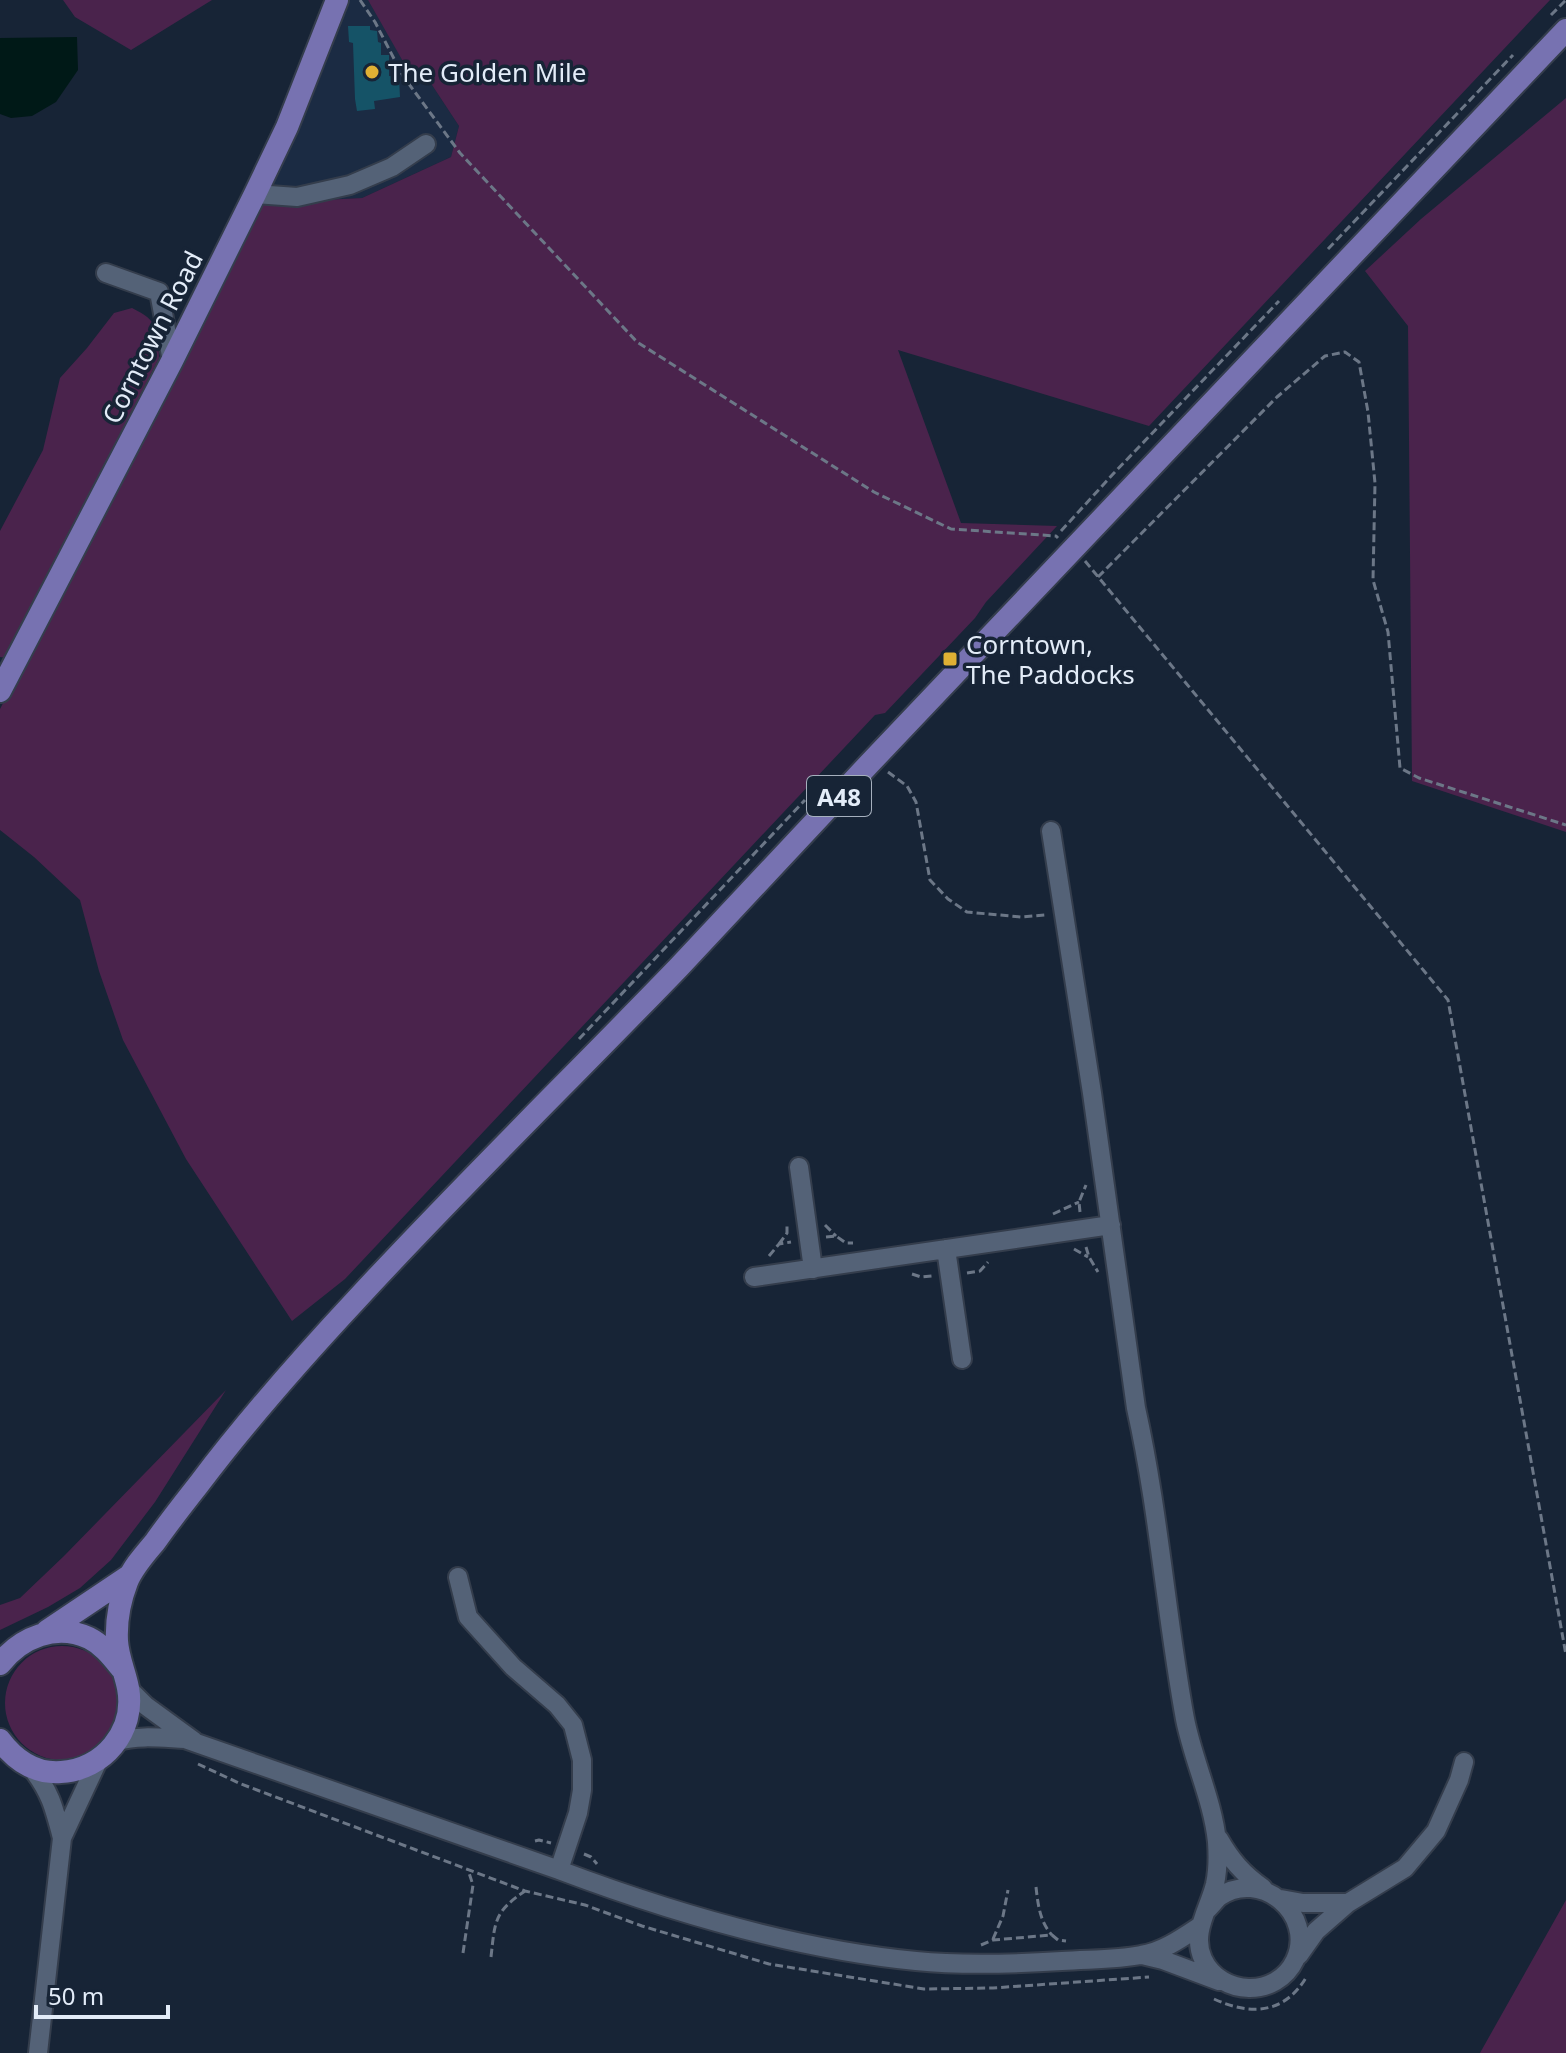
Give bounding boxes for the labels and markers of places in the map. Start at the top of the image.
place label: The Golden Mile [388,54,586,90]
marker: The Golden Mile [363,63,381,81]
place label: Corntown, The Paddocks [966,626,1135,692]
marker: Corntown, The Paddocks [941,650,959,668]

